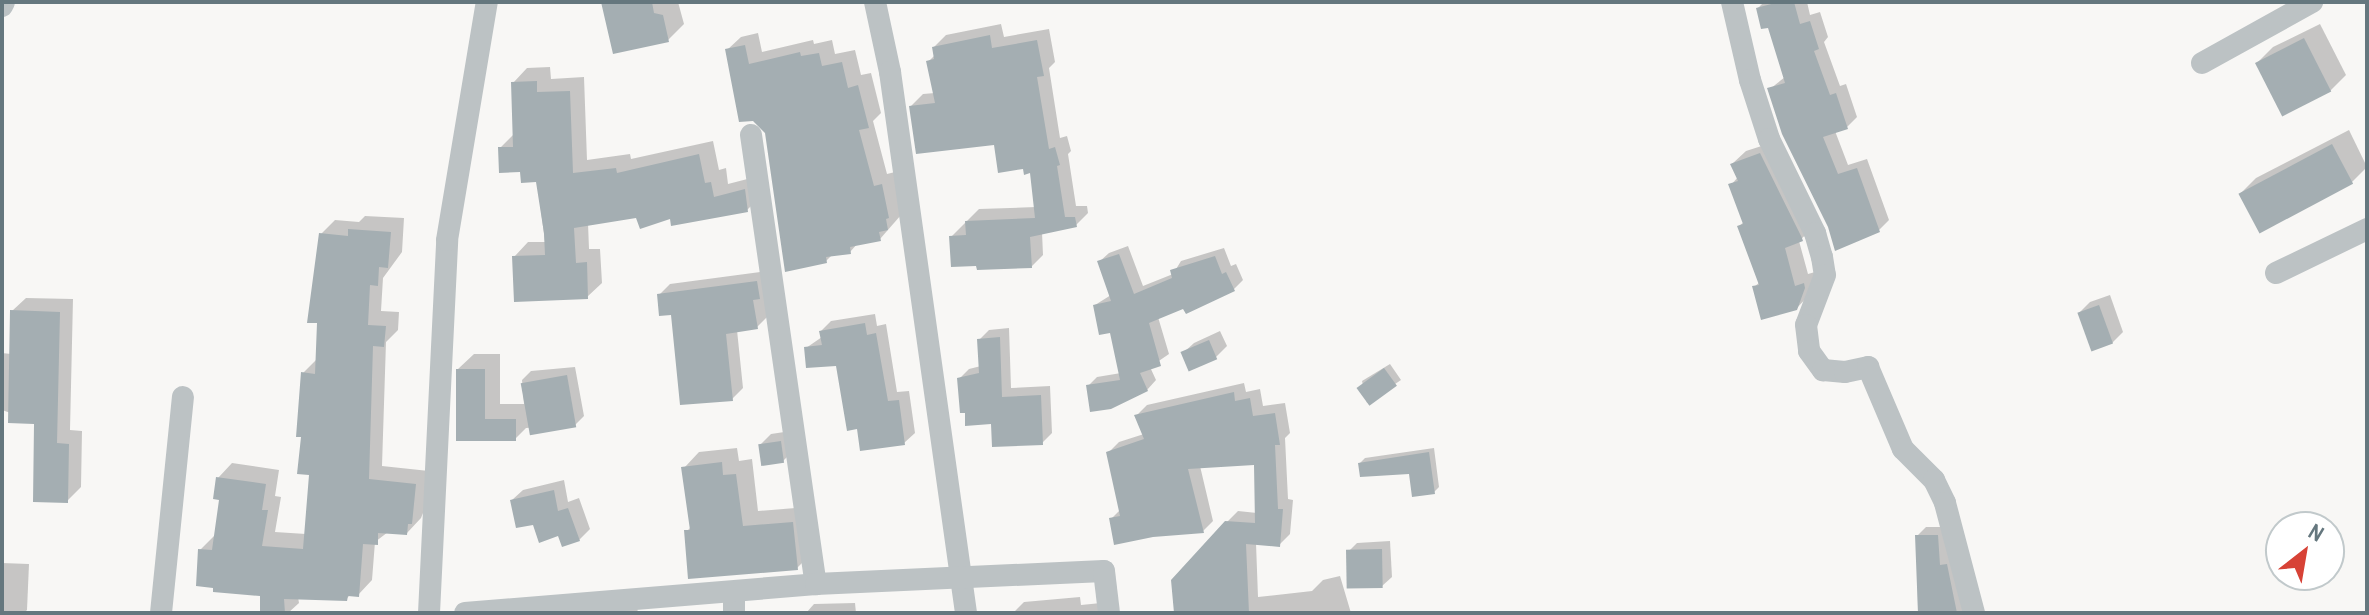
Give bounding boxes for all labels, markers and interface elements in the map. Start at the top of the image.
north arrow [2265,511,2345,591]
text: N [2303,516,2330,548]

